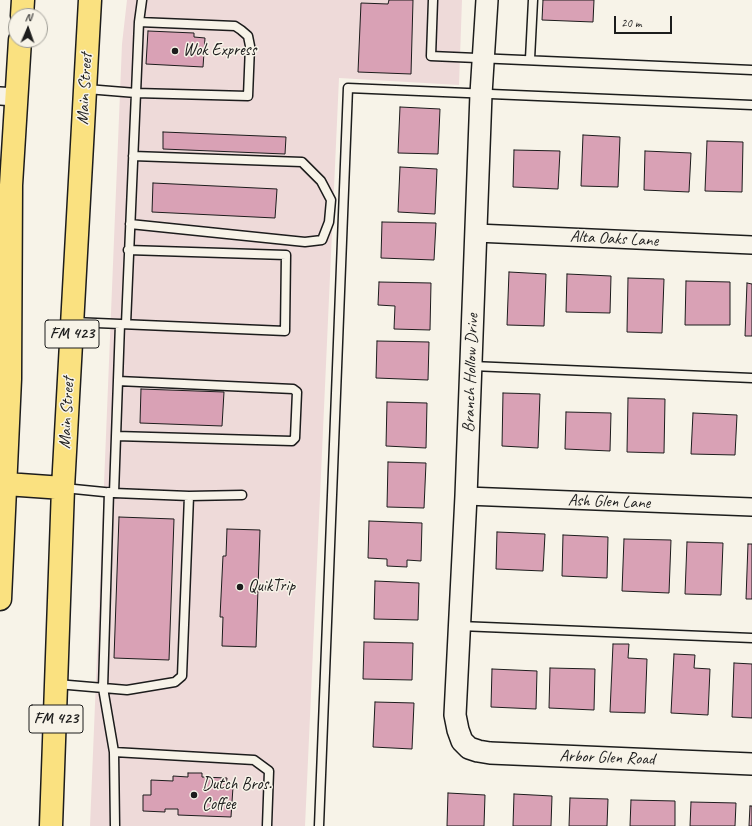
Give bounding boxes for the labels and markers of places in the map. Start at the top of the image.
place label: Wok Express [183,41,256,61]
marker: Wok Express [170,46,180,56]
place label: QuikTrip [248,577,295,597]
marker: QuikTrip [235,582,245,592]
place label: Dutch Bros. Coffee [202,775,272,815]
marker: Dutch Bros. Coffee [189,790,199,800]

